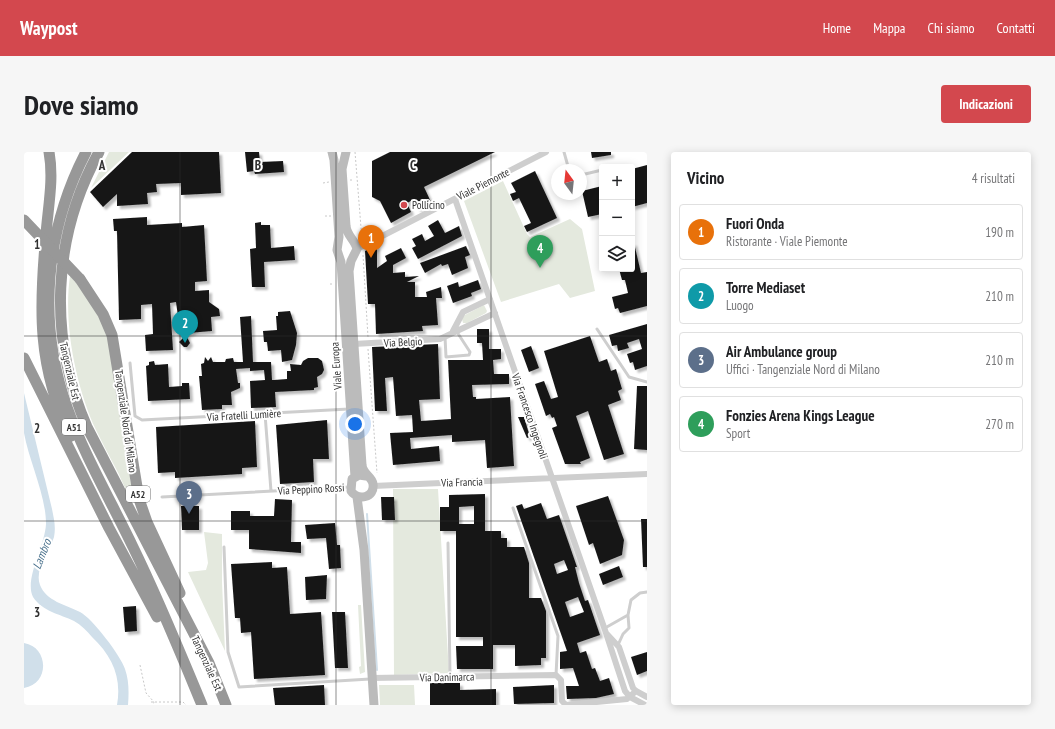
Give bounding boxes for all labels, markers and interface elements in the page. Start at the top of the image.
text: Waypost [20,16,77,40]
text: Home [823,19,851,37]
text: Mappa [873,19,905,37]
text: Chi siamo [927,19,975,37]
text: Contatti [997,19,1035,37]
button: Indicazioni [941,85,1031,123]
text: Dove siamo [24,86,139,123]
text: A [98,157,106,174]
text: B [255,157,261,174]
text: C [410,157,416,174]
north arrow [551,164,587,200]
map controls [599,164,635,272]
button: + [599,164,635,200]
street label: Viale Piemonte [453,165,512,204]
text: Vicino [687,167,724,189]
text: 4 risultati [972,170,1015,187]
place label: Pollicino [412,198,445,212]
marker: Pollicino [399,200,409,210]
button: − [599,200,635,236]
text: Fuori Onda [726,214,784,233]
text: 1 [698,224,704,241]
text: 190 m [985,224,1014,241]
pin: 1 [358,225,384,258]
text: Ristorante · Viale Piemonte [726,233,848,250]
pin: 4 [527,235,553,268]
text: 1 [34,236,40,253]
button: layers [599,236,635,272]
text: Torre Mediaset [726,278,805,297]
text: 2 [698,288,704,305]
text: 210 m [985,288,1014,305]
text: Luogo [726,297,754,314]
pin: 2 [172,310,198,343]
street label: Via Belgio [382,334,423,350]
street label: Tangenziale Est [57,341,83,401]
street label: Viale Europa [327,342,345,391]
text: Air Ambulance group [726,342,837,361]
text: 3 [698,352,704,369]
text: 210 m [985,352,1014,369]
text: Uffici · Tangenziale Nord di Milano [726,361,880,378]
street label: Tangenziale Nord di Milano [112,369,140,474]
street label: Via Francesco Ingegnoli [508,370,551,461]
street label: Via Fratelli Lumière [206,406,282,424]
text: Fonzies Arena Kings League [726,406,875,425]
your location [345,414,365,434]
text: 4 [698,416,704,433]
text: 270 m [985,416,1014,433]
road number: A51 [62,419,86,435]
text: 2 [34,420,40,437]
text: Sport [726,425,750,442]
street label: Via Francia [440,474,483,490]
street label: Via Peppino Rossi [276,480,345,498]
pin: 3 [176,481,202,514]
road number: A52 [126,486,150,502]
water label: Lambro [29,536,55,571]
text: 3 [34,604,40,621]
street label: Tangenziale Est [188,633,226,693]
street label: Via Danimarca [419,670,474,684]

